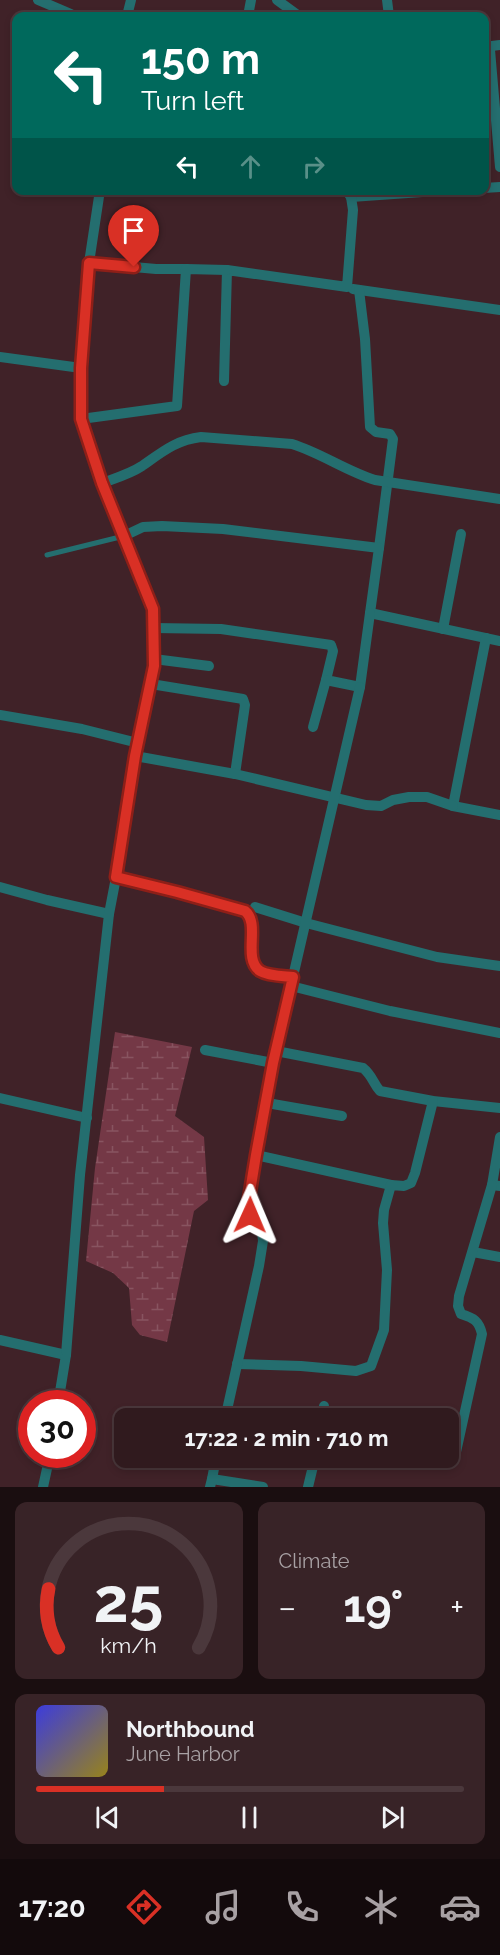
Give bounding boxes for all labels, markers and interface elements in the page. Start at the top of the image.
text: 150 m [141,35,260,84]
icon: left [42,36,120,114]
text: Turn left [141,85,244,116]
icon: left [171,150,204,183]
icon: ahead [234,150,267,183]
icon: right [297,150,330,183]
pin [108,205,159,267]
icon: arrive [117,214,150,247]
position arrow [218,1183,282,1247]
speed limit sign: 30 [18,1390,96,1468]
text: 17:22 · 2 min · 710 m [184,1425,389,1451]
text: Climate [279,1549,350,1573]
text: 25 [94,1563,164,1637]
text: 19° [343,1580,403,1633]
text: − [279,1588,296,1627]
text: + [450,1588,464,1627]
text: km/h [100,1633,157,1658]
text: Northbound [126,1716,255,1742]
text: June Harbor [126,1742,240,1766]
icon: previous [91,1801,124,1834]
icon: pause [233,1801,266,1834]
icon: next [376,1801,409,1834]
icon: directions [123,1886,165,1928]
icon: music [202,1886,244,1928]
icon: phone [281,1886,323,1928]
icon: climate [360,1886,402,1928]
icon: car [439,1886,481,1928]
text: 17:20 [19,1892,86,1923]

